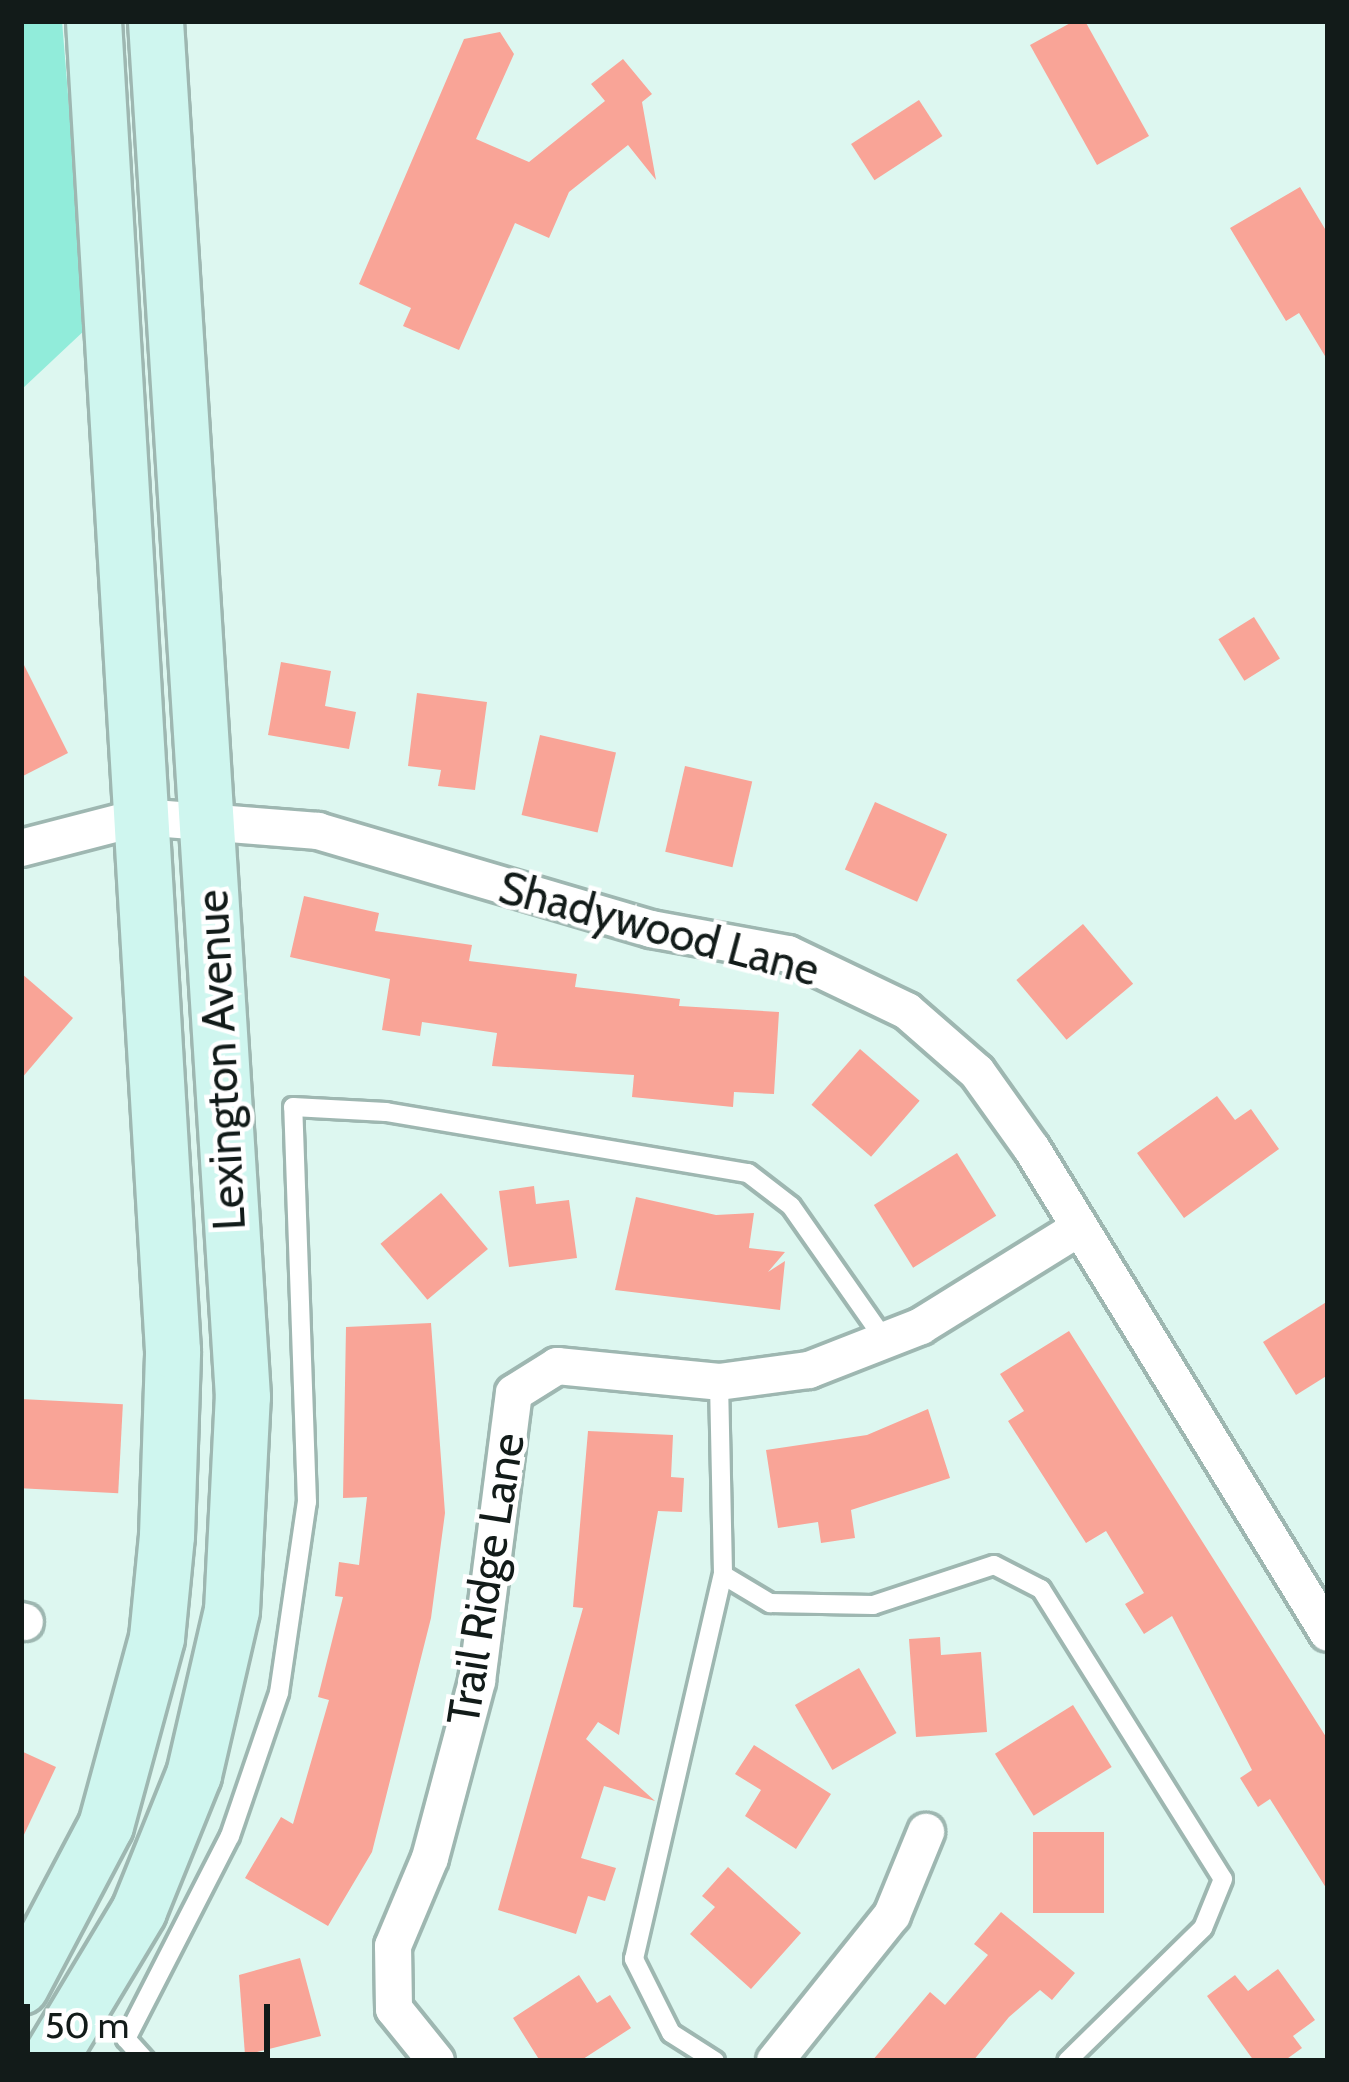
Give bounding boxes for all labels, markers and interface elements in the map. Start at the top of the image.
street label: Shadywood Lane [493,860,825,998]
street label: Lexington Avenue [185,888,257,1232]
street label: Trail Ridge Lane [436,1429,536,1729]
scale bar [30,1980,276,2054]
text: 50 m [45,2003,129,2047]

